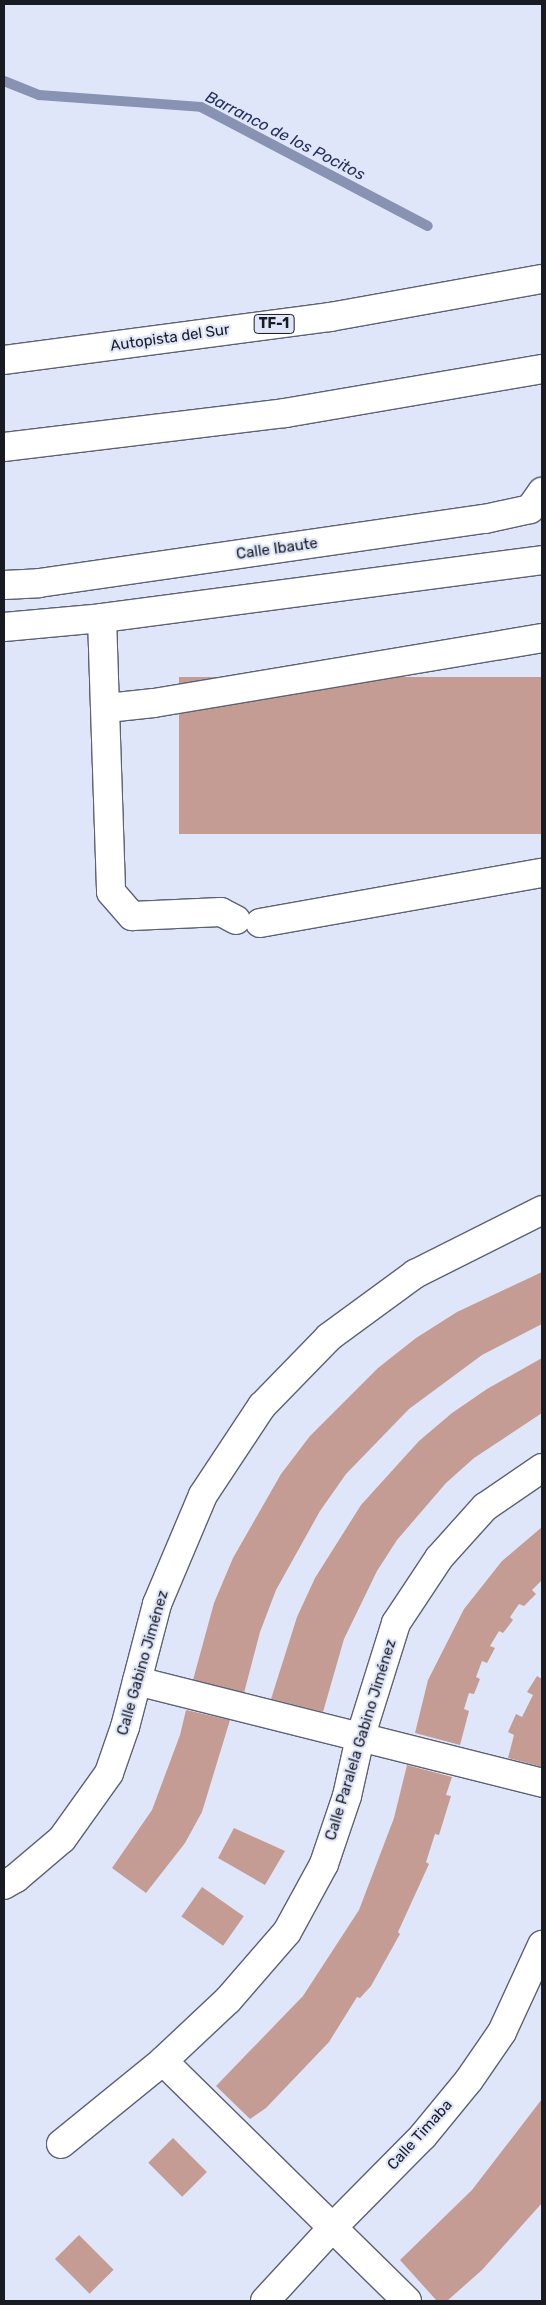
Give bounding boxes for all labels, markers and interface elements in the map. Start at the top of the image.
water label: Barranco de los Pocitos [202,87,368,185]
road number: TF-1 [253,312,295,336]
street label: Autopista del Sur [109,321,231,355]
street label: Calle Ibaute [235,534,319,564]
street label: Calle Gabino Jiménez [114,1588,172,1738]
street label: Calle Paralela Gabino Jiménez [322,1637,400,1843]
street label: Calle Timaba [384,2096,456,2174]

